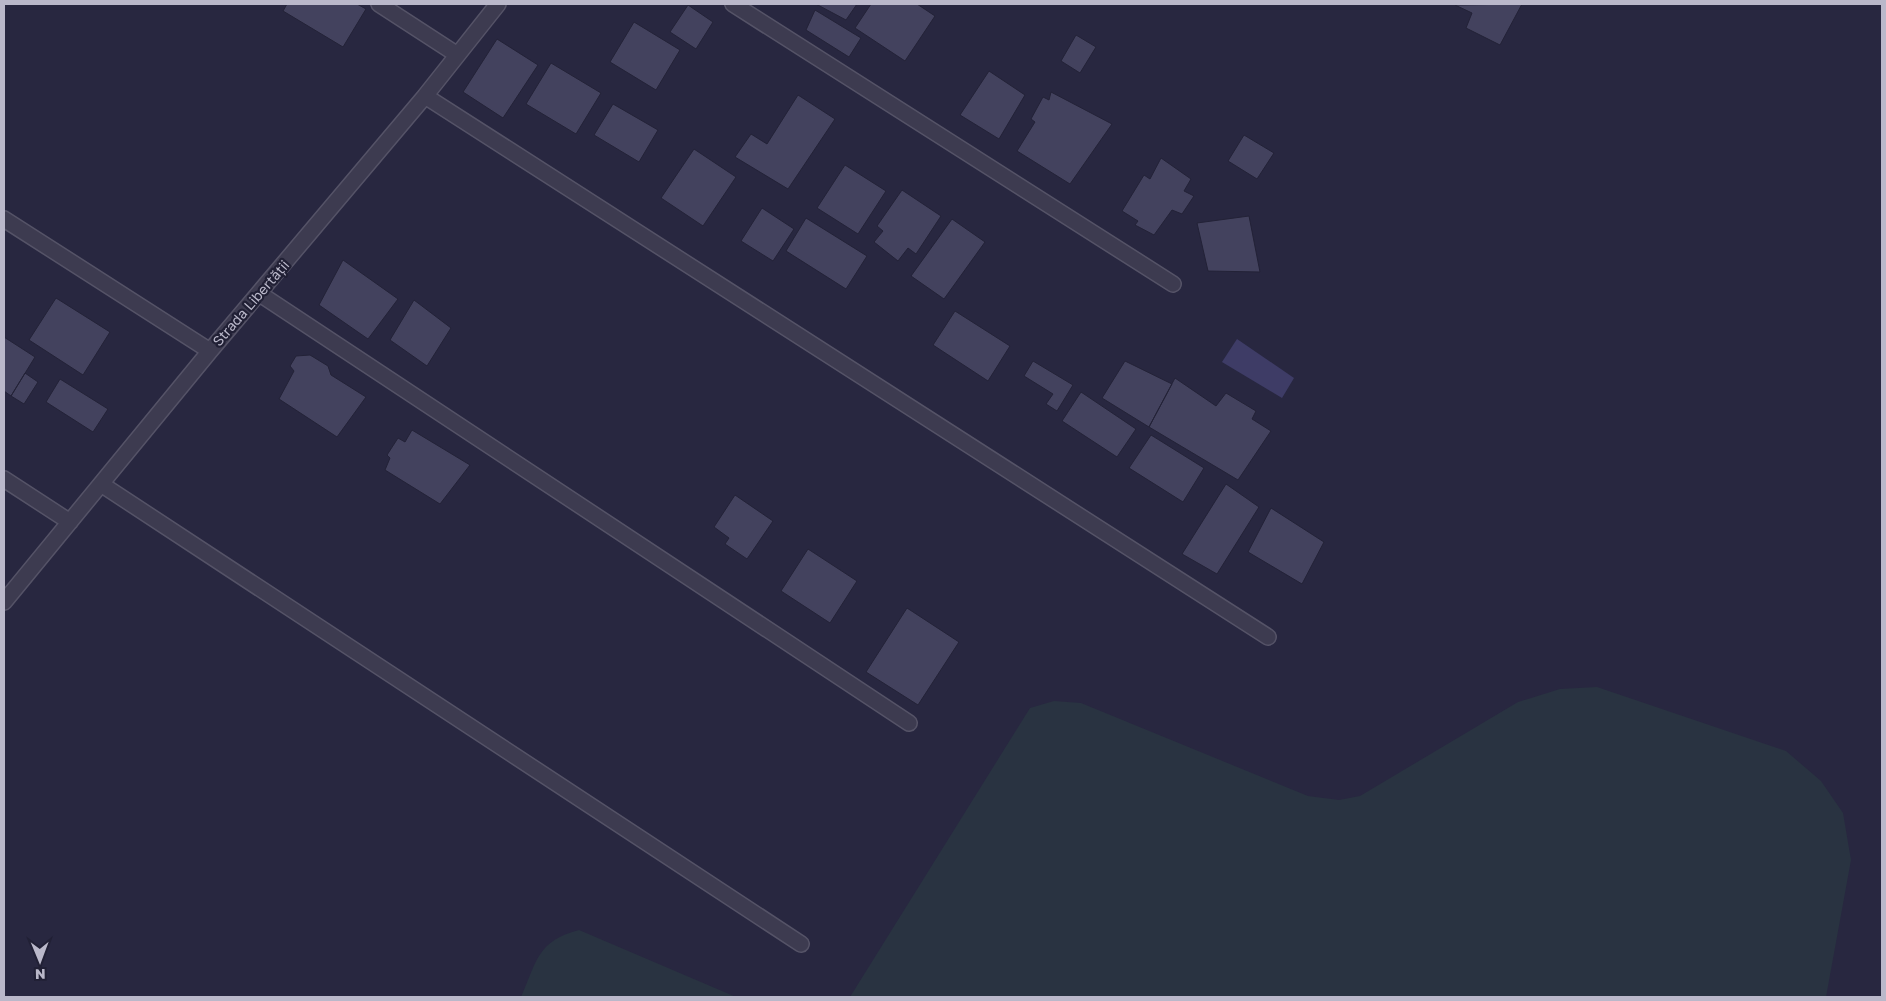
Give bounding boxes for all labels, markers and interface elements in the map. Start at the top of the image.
street label: Strada Libertății [209,256,293,349]
north arrow [15,936,65,986]
text: N [35,966,46,983]

